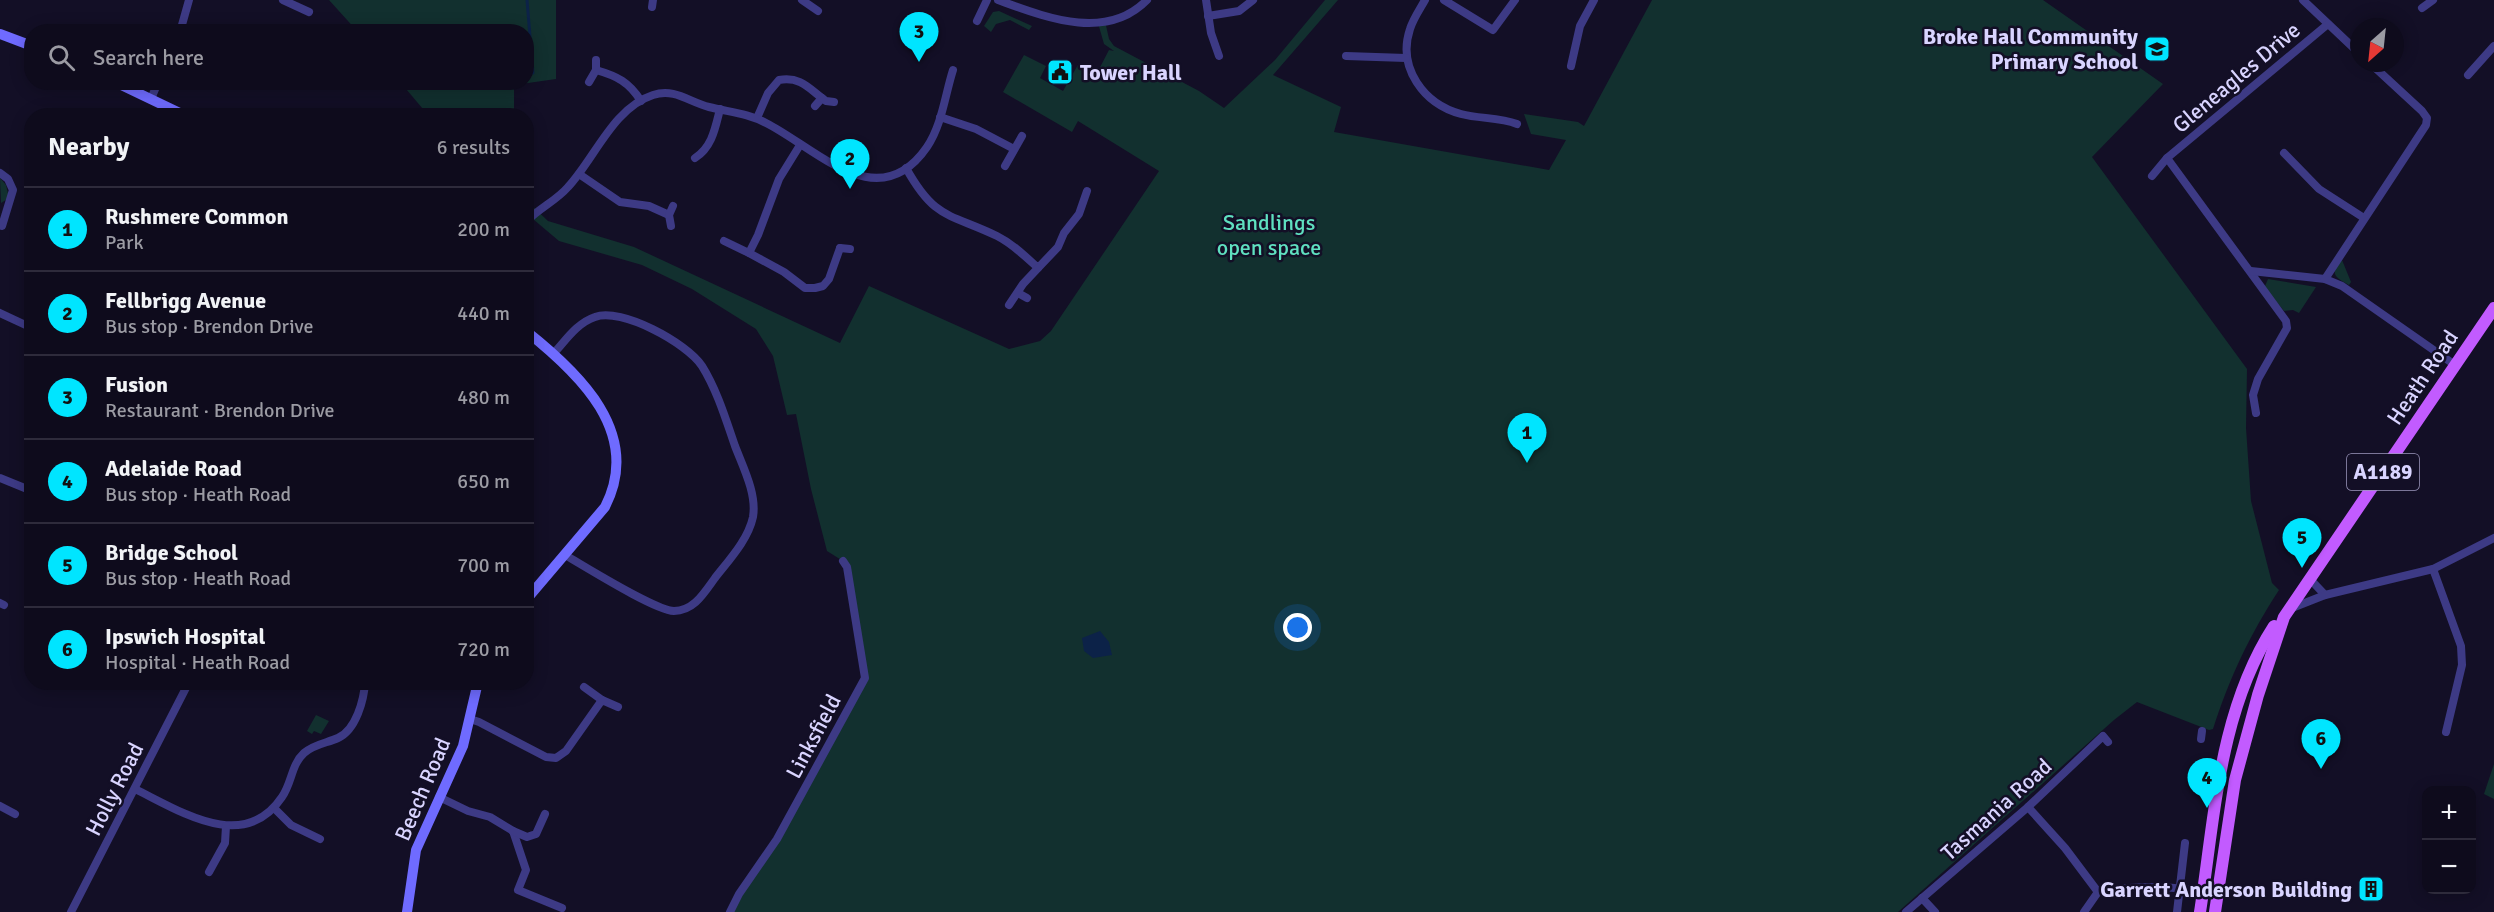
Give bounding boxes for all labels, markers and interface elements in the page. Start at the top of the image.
pin: 3 [900,13,938,62]
street label: Gleneagles Drive [2167,16,2306,139]
north arrow [2350,18,2404,72]
place label: Broke Hall Community Primary School [1923,23,2138,75]
search box [24,24,534,90]
school or university icon: Broke Hall Community Primary School [2142,34,2172,64]
icon: search [45,41,78,74]
text: Search here [93,44,204,71]
public building icon: Tower Hall [1045,57,1075,87]
place label: Tower Hall [1080,59,1182,86]
text: Nearby [48,131,129,163]
text: 6 results [437,135,510,160]
pin: 2 [830,140,870,189]
text: Rushmere Common [105,203,289,230]
park label: Sandlings open space [1217,209,1321,261]
text: 1 [62,217,73,242]
text: 200 m [457,217,510,242]
text: Park [105,230,143,255]
text: Fellbrigg Avenue [105,287,266,314]
text: 2 [62,301,73,326]
text: 440 m [457,301,510,326]
text: Bus stop · Brendon Drive [105,314,313,339]
street label: Heath Road [2381,325,2464,430]
text: Fusion [105,371,168,398]
text: 3 [62,385,73,410]
text: 480 m [457,385,510,410]
text: Restaurant · Brendon Drive [105,398,335,423]
pin: 1 [1508,414,1546,463]
road number: A1189 [2347,454,2419,490]
text: Adelaide Road [105,455,242,482]
text: 4 [62,469,73,494]
text: 650 m [457,469,510,494]
text: Bus stop · Heath Road [105,482,291,507]
pin: 5 [2282,518,2322,568]
text: Bridge School [105,539,238,566]
text: 5 [62,553,73,578]
text: 700 m [457,553,510,578]
text: Bus stop · Heath Road [105,566,291,591]
your location [1283,613,1312,642]
text: Ipswich Hospital [105,623,265,650]
text: 6 [62,637,73,662]
text: 720 m [457,637,510,662]
text: Hospital · Heath Road [105,650,290,675]
street label: Linksfield [780,690,847,783]
pin: 6 [2302,720,2340,769]
street label: Beech Road [389,733,456,845]
street label: Holly Road [80,738,149,840]
street label: Tasmania Road [1935,753,2057,866]
pin: 4 [2188,758,2226,808]
map controls [2422,786,2476,894]
button: + [2422,786,2476,840]
button: − [2422,840,2476,894]
building icon: Garrett Anderson Building [2356,874,2386,904]
place label: Garrett Anderson Building [2100,876,2352,903]

